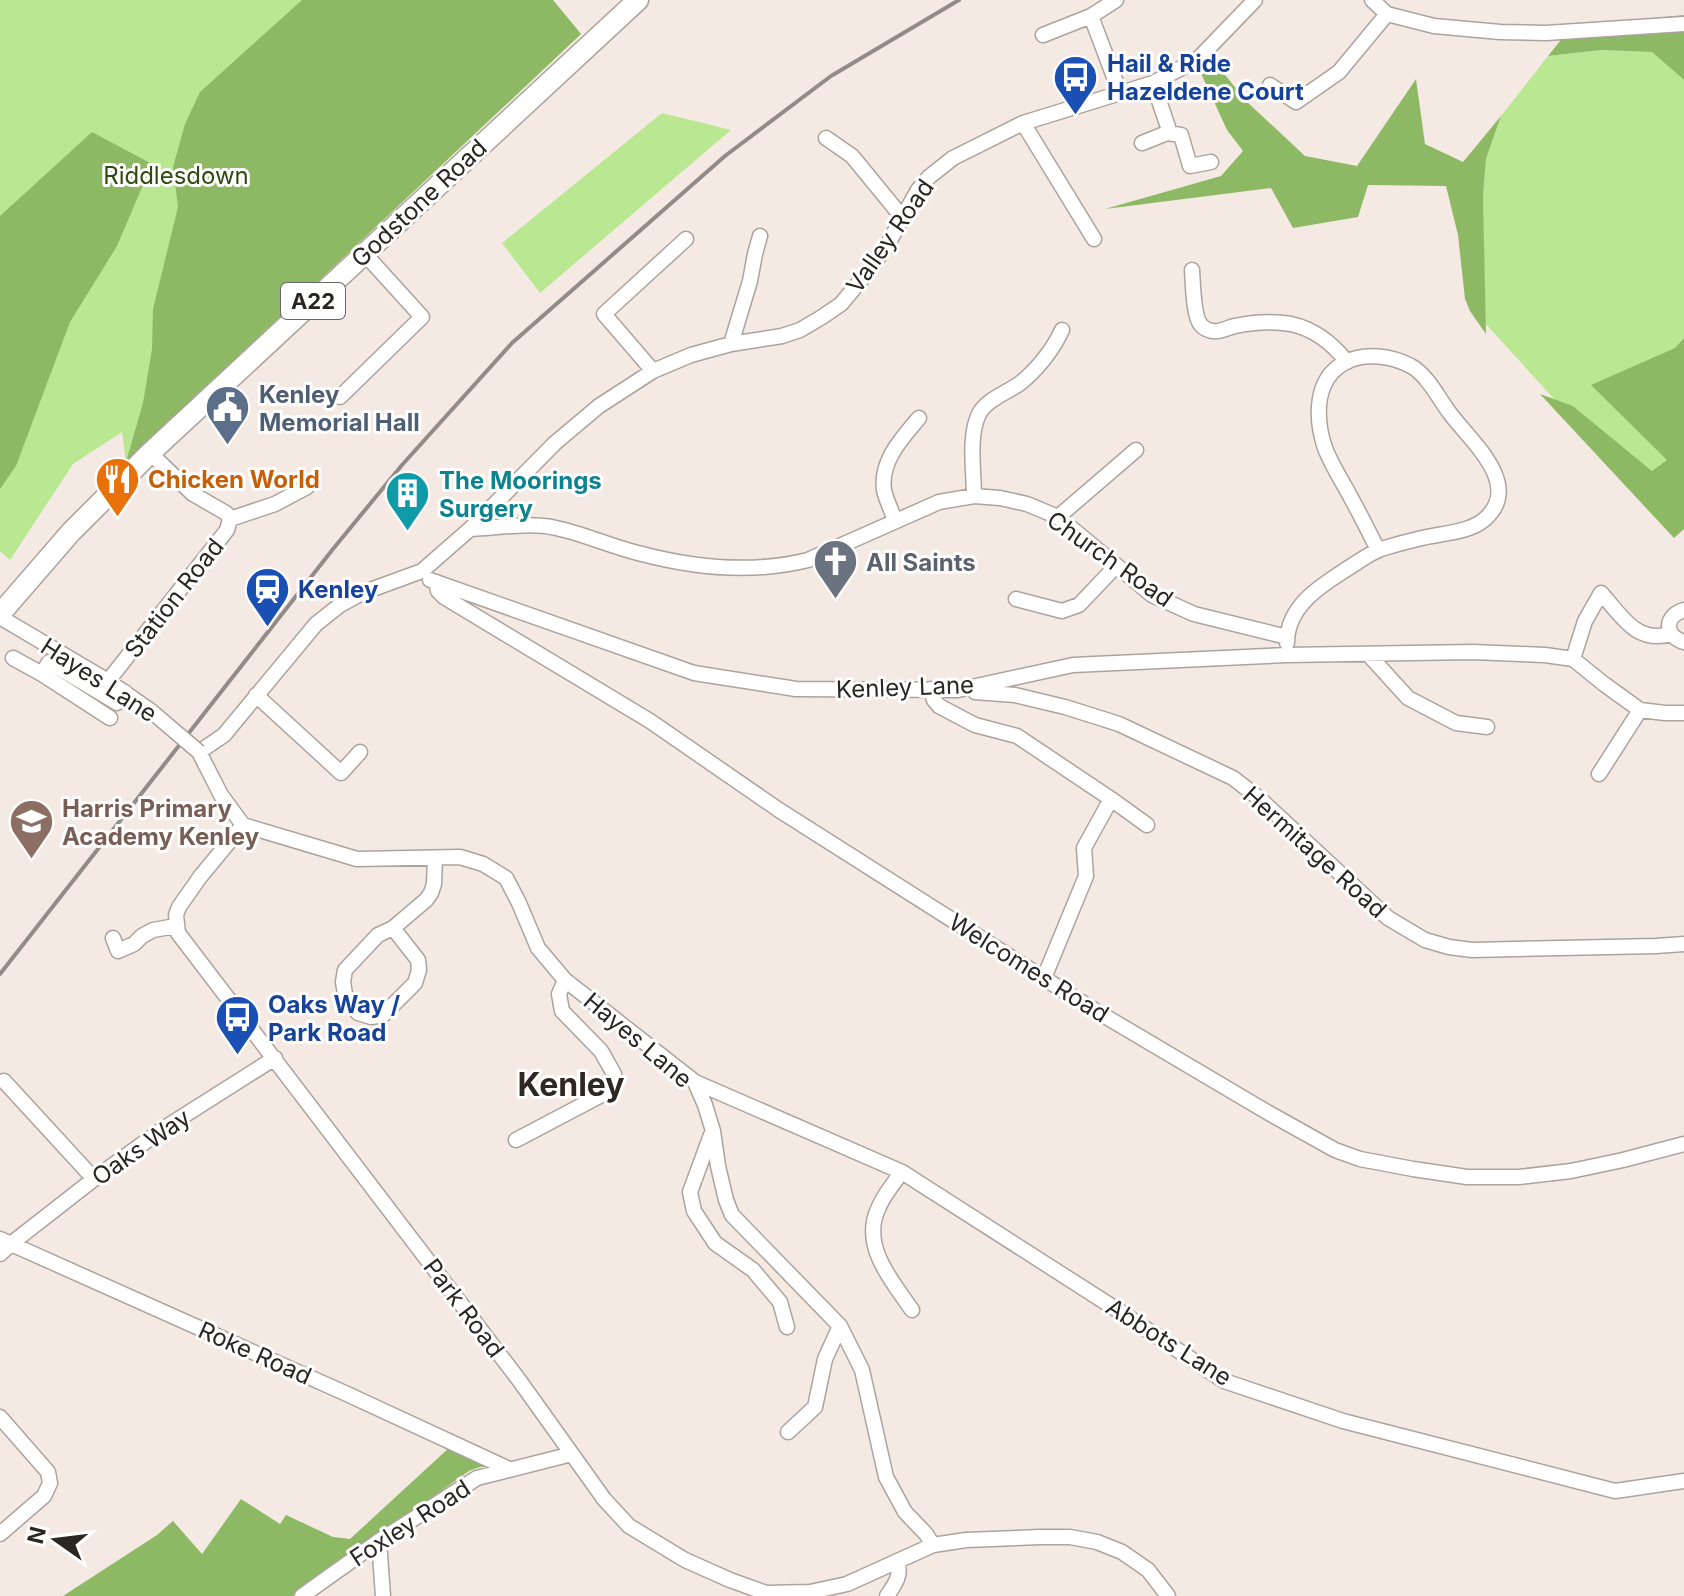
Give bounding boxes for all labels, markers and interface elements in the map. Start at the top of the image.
place label: Hail & Ride Hazeldene Court [1107,49,1304,106]
bus stop icon: Hail & Ride Hazeldene Court [1052,53,1100,116]
street label: Godstone Road [345,133,493,273]
park label: Riddlesdown [103,161,249,190]
street label: Valley Road [840,174,940,298]
road number: A22 [281,283,345,319]
place label: Kenley Memorial Hall [259,380,420,437]
public building icon: Kenley Memorial Hall [204,384,252,447]
restaurant icon: Chicken World [93,455,141,518]
place label: Chicken World [148,465,320,494]
place label: The Moorings Surgery [439,466,602,523]
building icon: The Moorings Surgery [384,470,432,533]
street label: Church Road [1041,505,1179,613]
street label: Station Road [118,532,230,664]
church icon: All Saints [811,538,859,601]
place label: All Saints [866,548,976,577]
station icon: Kenley [243,565,291,628]
place label: Kenley [298,575,379,604]
street label: Hayes Lane [35,632,163,728]
street label: Kenley Lane [835,670,975,704]
street label: Hermitage Road [1237,780,1393,924]
place label: Harris Primary Academy Kenley [62,794,260,851]
school or university icon: Harris Primary Academy Kenley [7,798,55,861]
street label: Welcomes Road [944,907,1114,1029]
street label: Hayes Lane [578,986,698,1094]
place label: Oaks Way / Park Road [268,990,400,1047]
bus stop icon: Oaks Way / Park Road [213,994,261,1057]
district label: Kenley [517,1065,625,1104]
street label: Oaks Way [86,1103,196,1191]
street label: Park Road [418,1253,510,1363]
street label: Abbots Lane [1101,1292,1237,1392]
street label: Roke Road [194,1315,316,1391]
street label: Foxley Road [344,1473,476,1573]
north arrow [16,1500,96,1580]
text: N [22,1524,51,1546]

